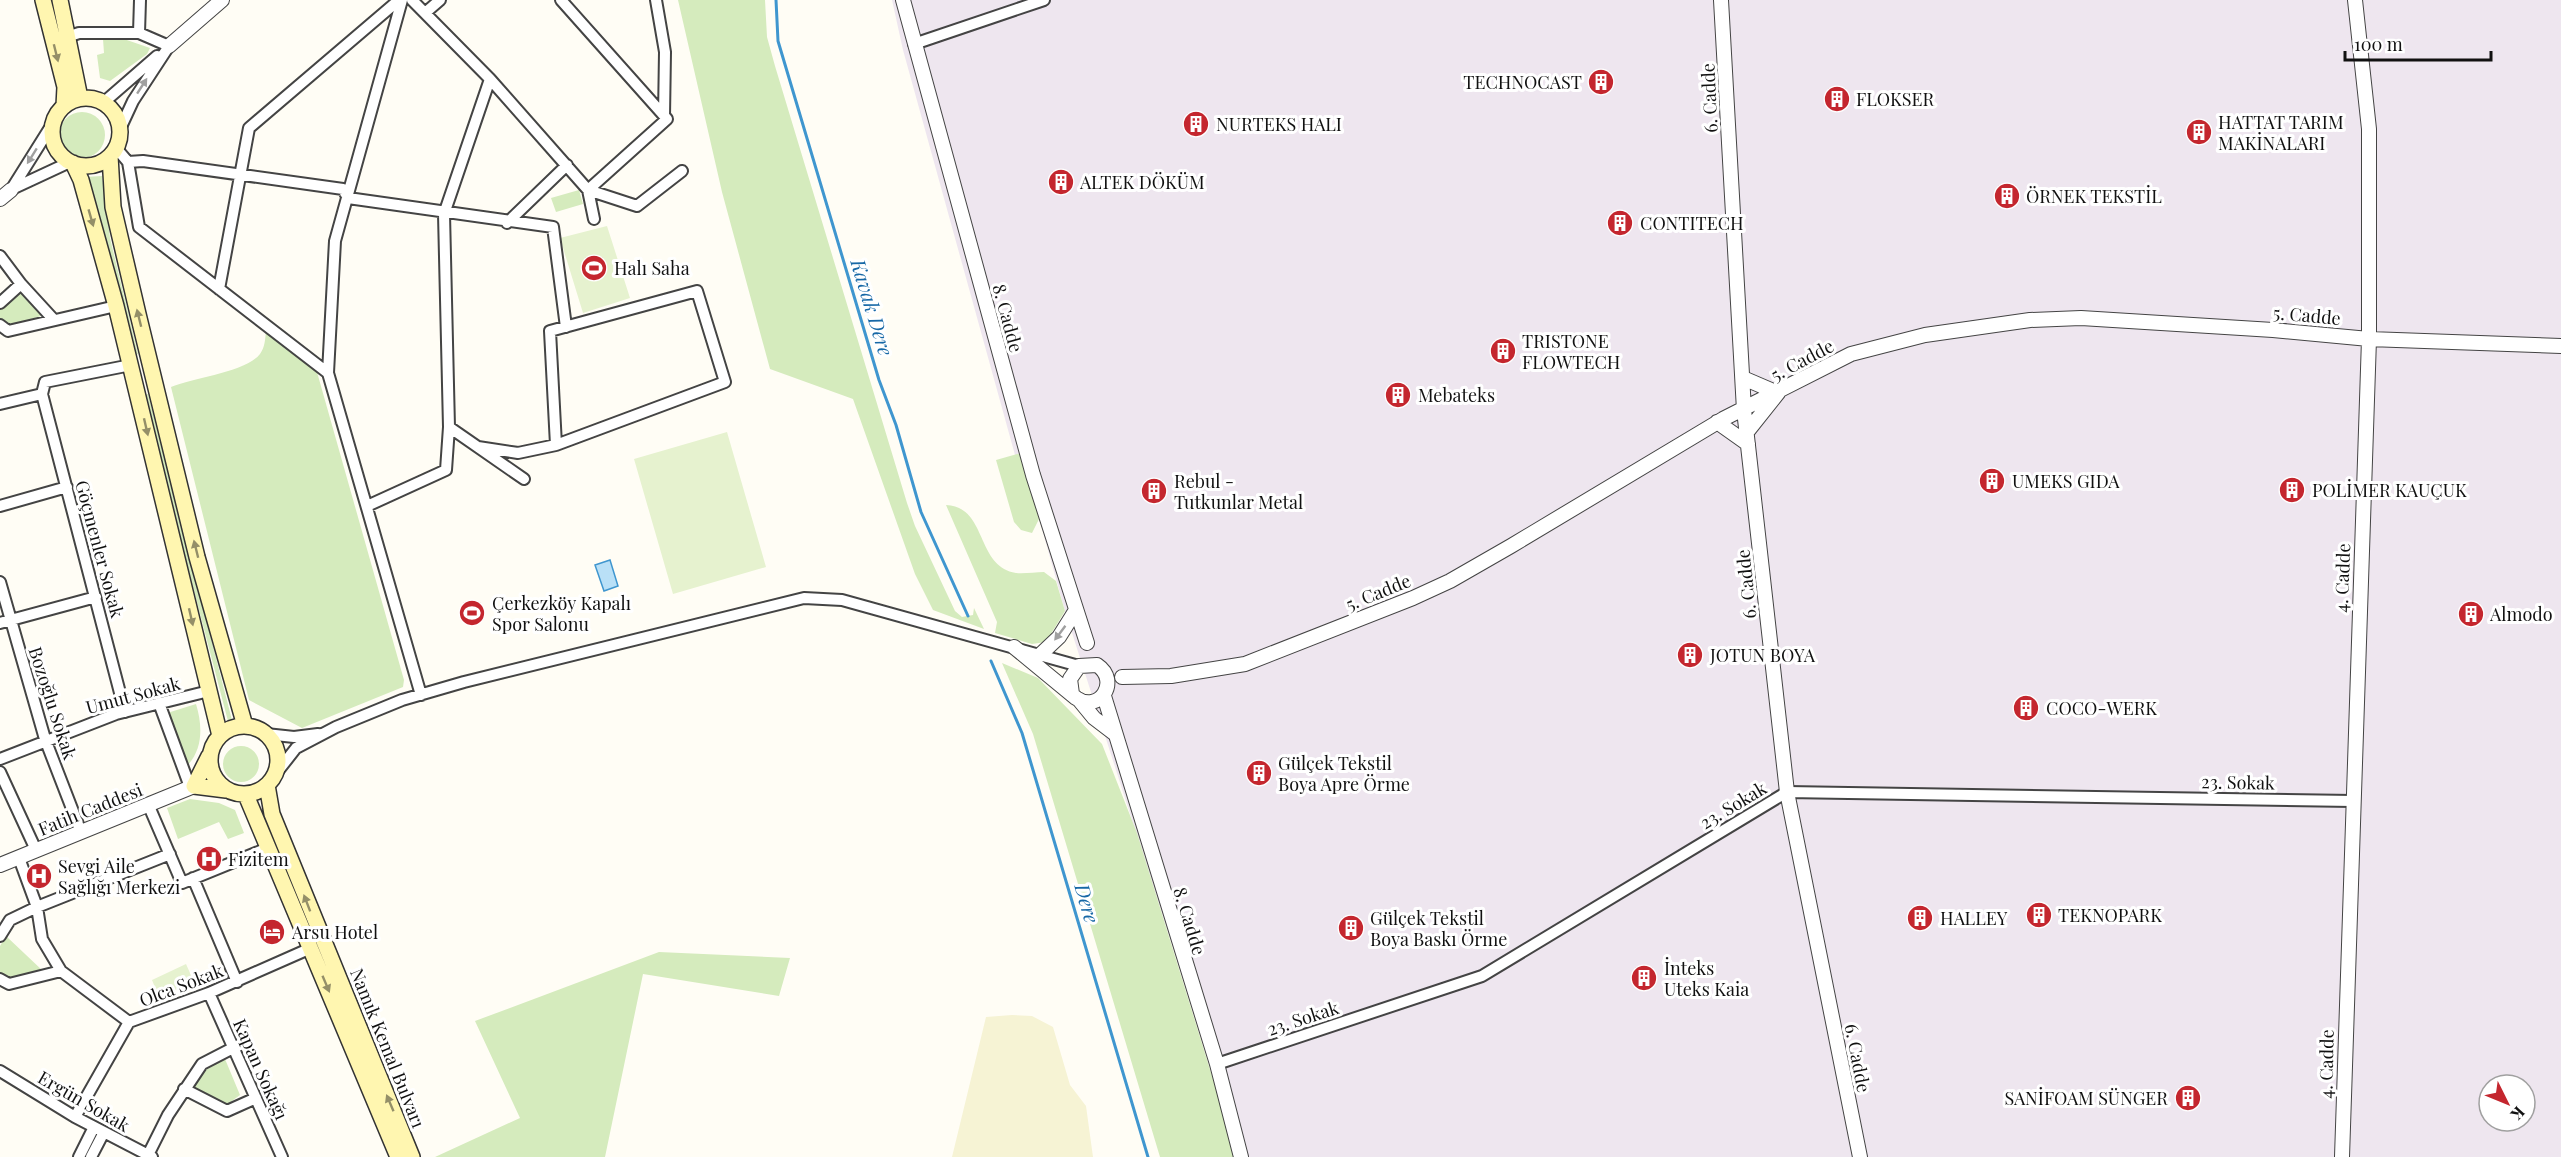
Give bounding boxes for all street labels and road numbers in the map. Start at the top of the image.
street label: 6. Cadde [1695,63,1723,133]
street label: 8. Cadde [987,281,1029,355]
street label: 5. Cadde [2272,300,2342,330]
street label: 5. Cadde [1766,333,1838,387]
street label: Göçmenler Sokak [70,478,130,620]
street label: 4. Cadde [2329,543,2355,613]
street label: 6. Cadde [1730,548,1762,620]
street label: 5. Cadde [1342,568,1414,616]
street label: Bozoğlu Sokak [23,644,83,762]
street label: Umut Sokak [83,671,183,719]
street label: 23. Sokak [2201,769,2275,795]
street label: 23. Sokak [1695,776,1771,834]
street label: Fatih Caddesi [34,777,146,841]
street label: 8. Cadde [1168,884,1212,958]
street label: Olca Sokak [136,958,227,1012]
street label: Namık Kemal Bulvarı [345,965,431,1131]
street label: 23. Sokak [1264,995,1342,1041]
street label: Kapan Sokağı [228,1015,294,1123]
street label: 6. Cadde [1840,1021,1876,1095]
street label: 4. Cadde [2313,1029,2339,1099]
street label: Ergün Sokak [34,1065,134,1137]

